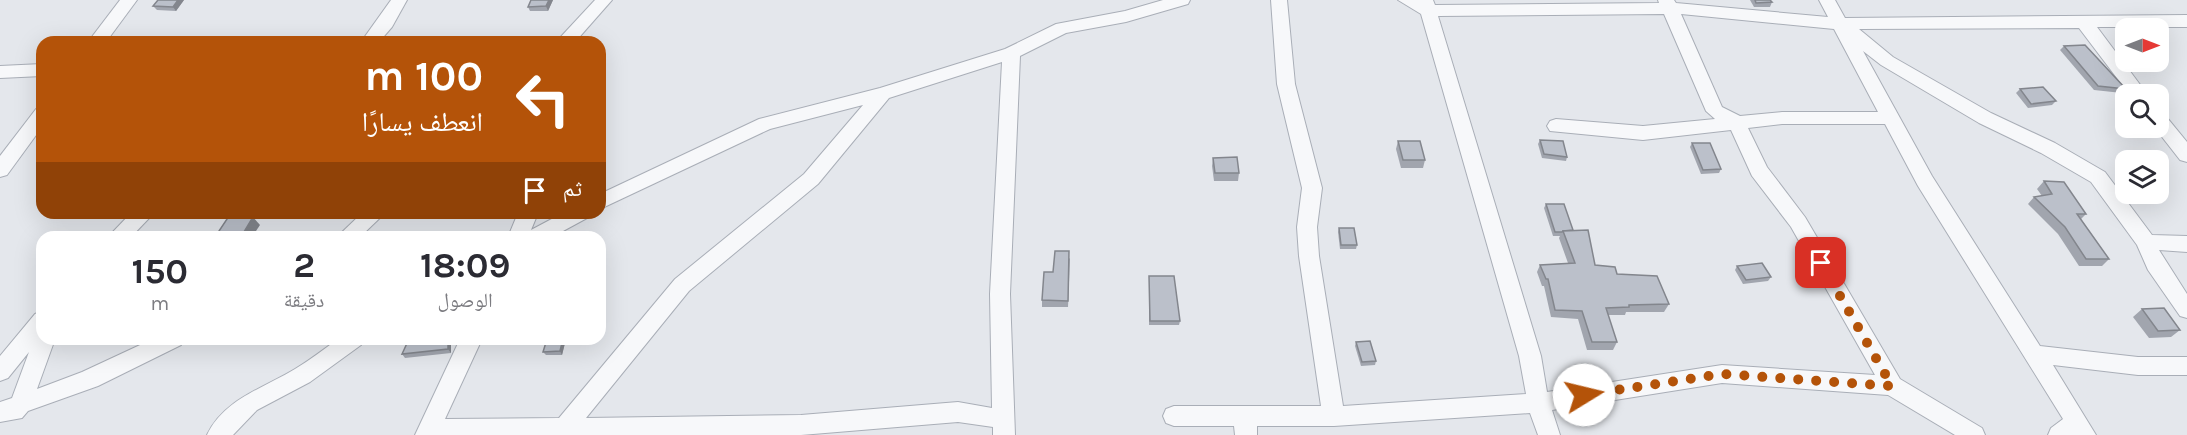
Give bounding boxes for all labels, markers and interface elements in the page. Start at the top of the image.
north arrow [2115,18,2169,72]
map controls [2115,18,2169,204]
text: 100 m [364,51,483,101]
icon: left [504,60,582,138]
button: search [2115,84,2169,138]
text: انعطف يسارًا [362,106,483,138]
button: layers [2115,150,2169,204]
icon: arrive [518,174,551,207]
text: ثم [563,176,582,202]
pin [1795,237,1846,288]
text: 2 [293,244,315,286]
text: 18:09 [420,244,510,286]
icon: arrive [1804,246,1837,279]
text: 150 [132,250,188,292]
text: دقيقة [284,289,324,312]
text: الوصول [438,289,493,312]
text: m [151,292,169,315]
position arrow [1552,363,1616,427]

